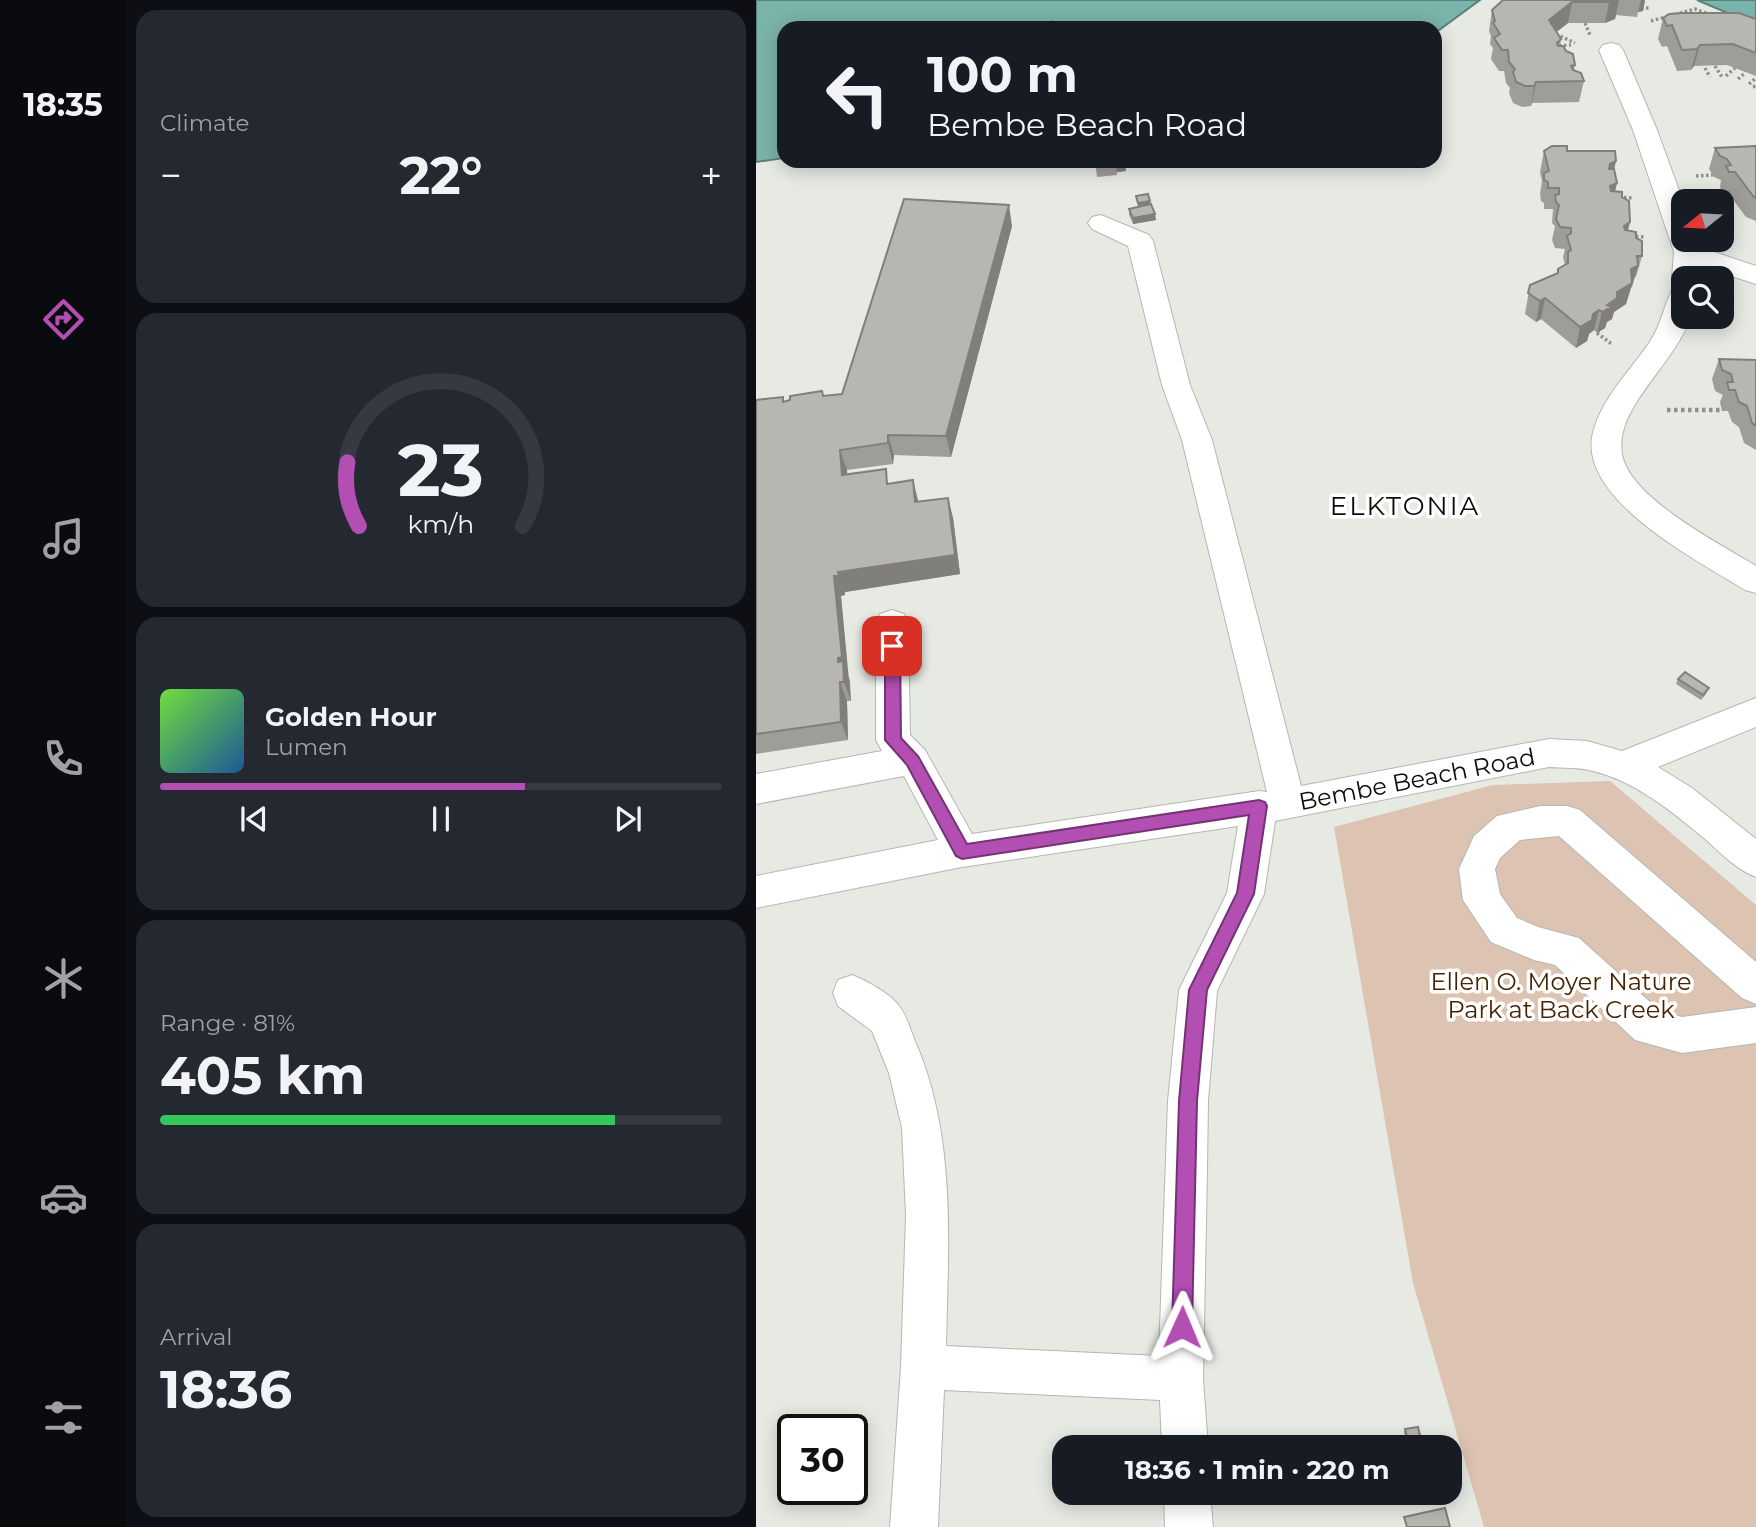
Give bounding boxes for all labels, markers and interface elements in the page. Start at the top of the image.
text: 100 m [927,45,1078,104]
icon: left [812,49,903,140]
text: 18:35 [23,85,103,124]
text: Bembe Beach Road [927,105,1247,144]
text: Climate [160,109,249,137]
text: 22° [399,144,483,207]
text: − [160,152,182,199]
text: + [700,152,722,199]
north arrow [1671,189,1734,252]
map controls [1671,189,1734,329]
button: search [1671,266,1734,329]
icon: directions [39,295,88,344]
text: 23 [398,427,484,515]
district label: ELKTONIA [1330,490,1480,522]
text: km/h [408,509,474,539]
icon: music [39,514,88,563]
pin [862,616,922,676]
icon: arrive [873,627,911,665]
text: Golden Hour [265,701,437,733]
text: Lumen [265,733,348,761]
icon: phone [39,734,88,783]
street label: Bembe Beach Road [1296,742,1538,816]
icon: previous [235,800,273,838]
icon: pause [422,800,460,838]
icon: next [609,800,647,838]
icon: climate [39,954,88,1003]
park label: Ellen O. Moyer Nature Park at Back Creek [1430,967,1692,1024]
text: Range · 81% [160,1009,295,1037]
text: 405 km [160,1044,365,1107]
icon: car [39,1173,88,1222]
position arrow [1145,1290,1219,1364]
text: Arrival [160,1323,233,1351]
text: 18:36 [160,1358,292,1421]
icon: filters [39,1393,88,1442]
speed limit sign: 30 [777,1414,868,1505]
text: 18:36 · 1 min · 220 m [1125,1454,1389,1486]

